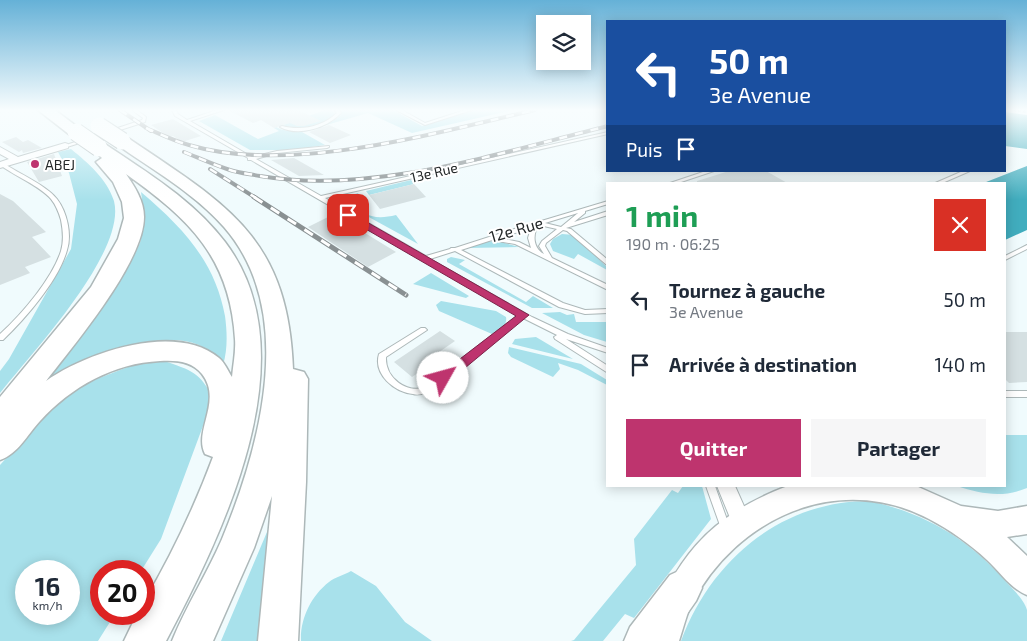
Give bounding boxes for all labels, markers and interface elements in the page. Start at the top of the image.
map controls [536,15,591,70]
button: layers [536,15,591,70]
text: 50 m [709,39,789,81]
icon: left [626,40,691,105]
text: 3e Avenue [709,81,811,107]
icon: arrive [672,135,700,163]
text: Puis [626,138,662,161]
place label: ABEJ [45,156,75,173]
marker: ABEJ [29,158,41,170]
street label: 13e Rue [409,158,459,186]
pin [327,194,369,236]
text: 1 min [626,197,698,233]
button: close [934,199,986,251]
icon: arrive [334,201,362,229]
street label: 12e Rue [487,212,545,246]
text: 190 m · 06:25 [626,234,720,253]
text: Tournez à gauche [669,279,825,302]
icon: left [626,286,654,314]
text: 50 m [943,288,986,311]
text: 3e Avenue [669,302,743,321]
position arrow [416,351,468,403]
icon: arrive [626,351,654,379]
text: Arrivée à destination [669,353,857,376]
text: 140 m [934,353,986,376]
button: Quitter [626,419,801,477]
button: Partager [811,419,986,477]
speed limit sign: 20 [90,560,155,625]
text: 16 [35,571,60,601]
text: km/h [33,598,62,612]

